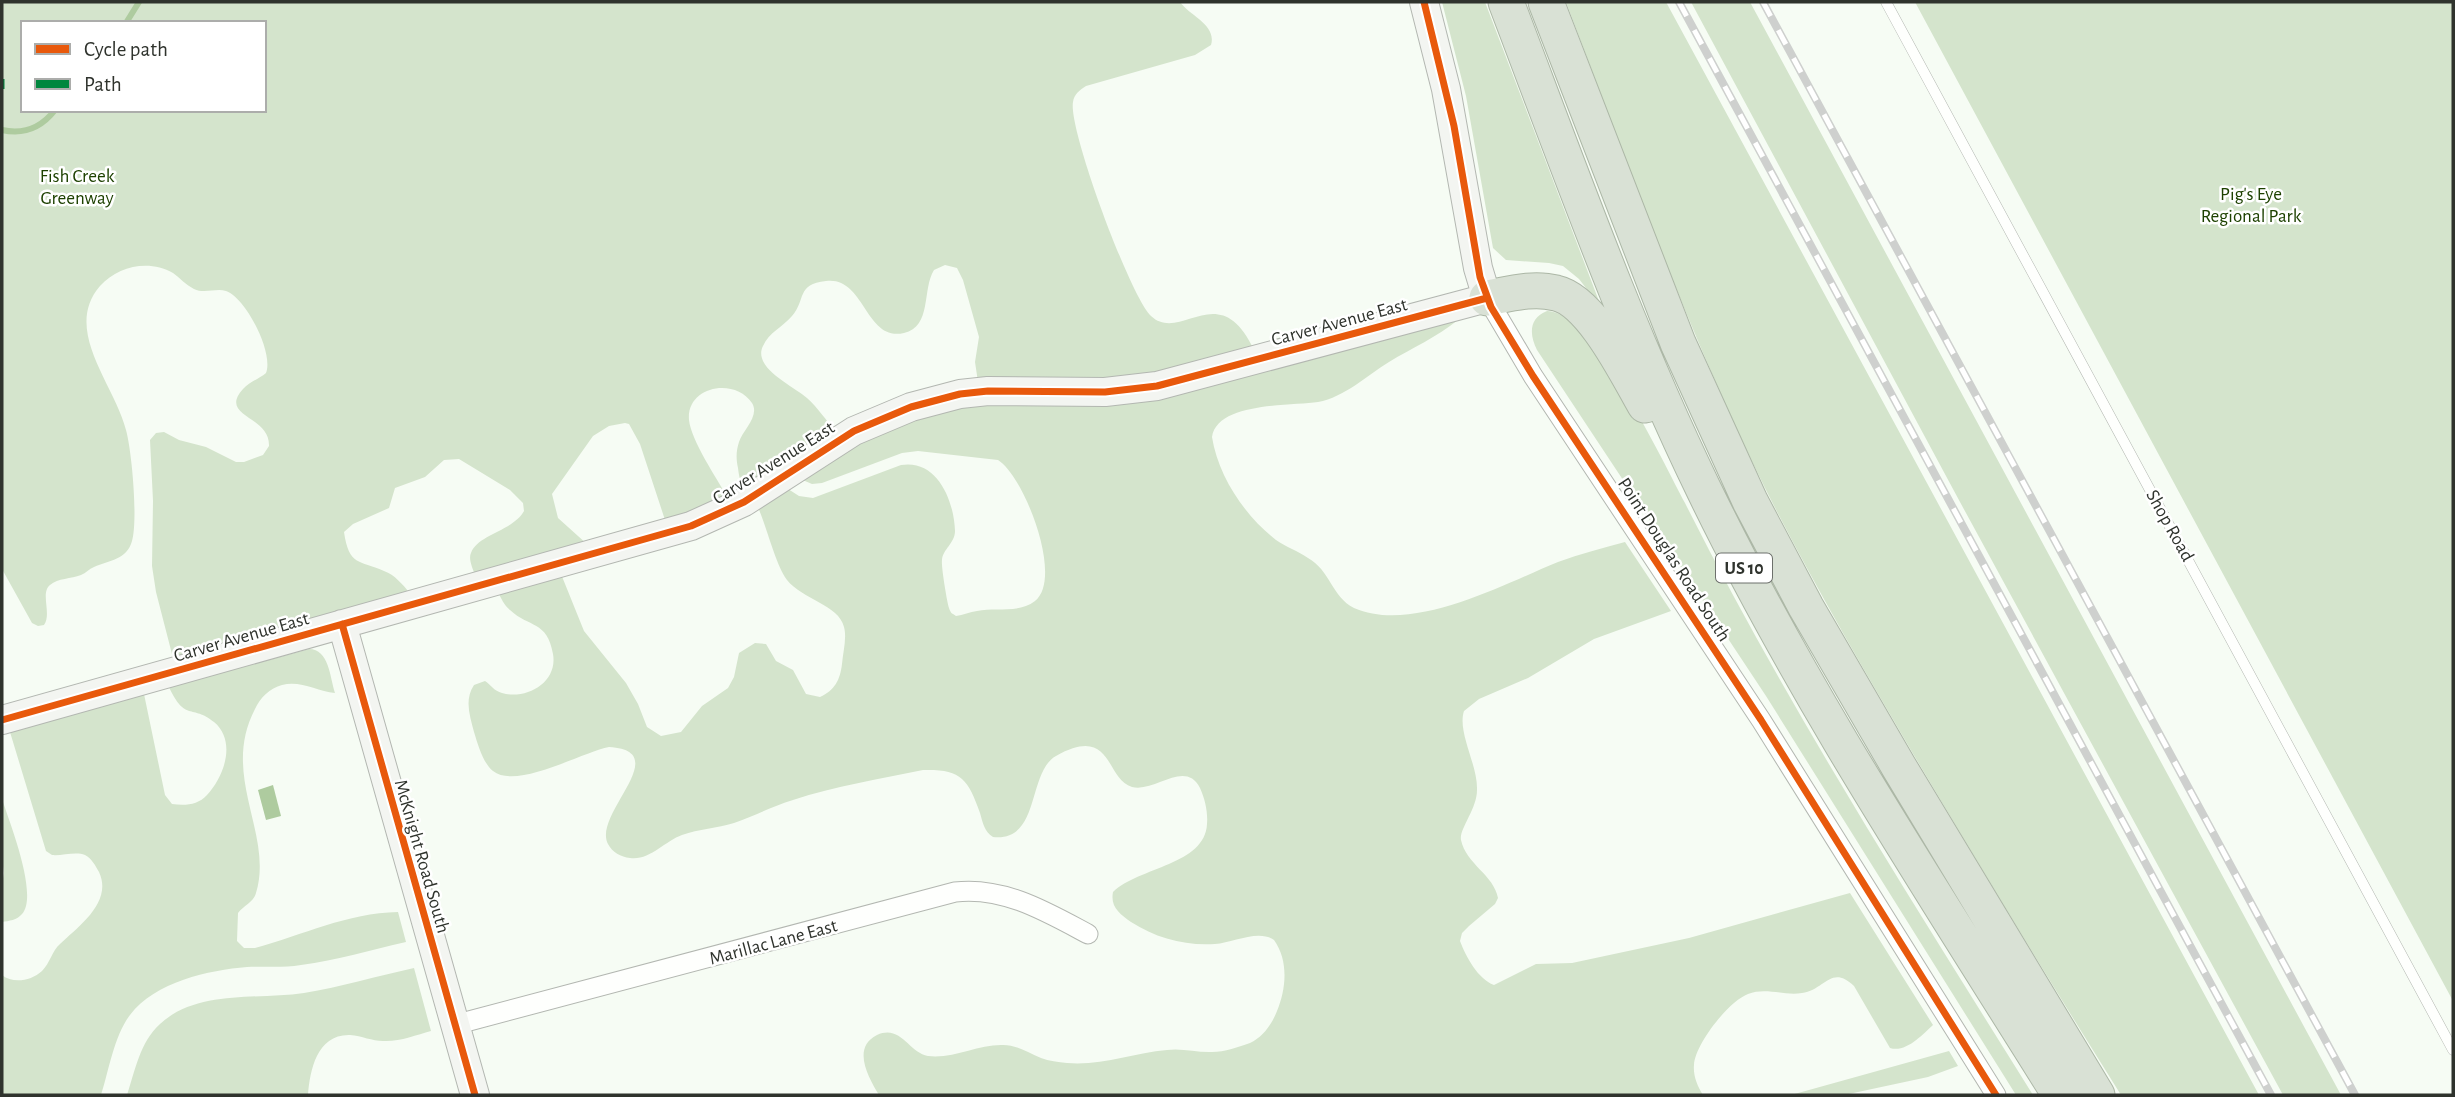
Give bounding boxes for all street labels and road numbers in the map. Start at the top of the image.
street label: Carver Avenue East [1269,295,1409,350]
street label: Carver Avenue East [709,418,838,508]
street label: Point Douglas Road South [1614,475,1734,645]
street label: Shop Road [2142,487,2197,565]
road number: US 10 [1716,554,1772,582]
street label: Carver Avenue East [172,609,311,666]
street label: McKnight Road South [391,777,453,935]
street label: Marillac Lane East [707,916,839,969]

